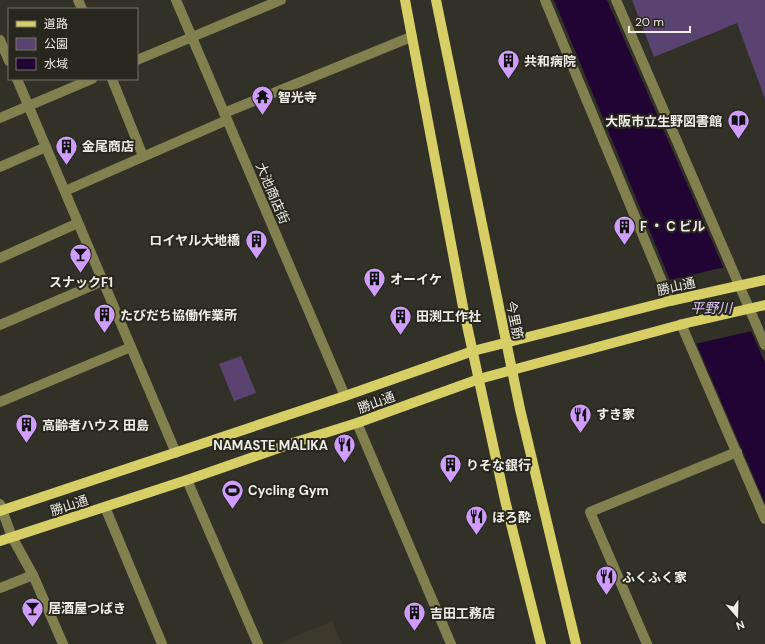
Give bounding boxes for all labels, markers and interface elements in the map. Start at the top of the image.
legend [8,8,138,80]
scale bar [629,8,690,34]
text: 20 m [635,14,664,30]
text: 道路 [44,16,68,32]
text: 公園 [44,36,68,52]
building icon: 共和病院 [496,48,522,81]
place label: 共和病院 [524,53,576,70]
text: 水域 [44,56,68,72]
temple icon: 智光寺 [249,84,275,117]
place label: 智光寺 [278,89,317,106]
library icon: 大阪市立生野図書館 [725,108,751,141]
place label: 大阪市立生野図書館 [605,113,722,130]
building icon: 金尾商店 [54,133,80,166]
place label: 金尾商店 [82,138,134,155]
street label: 大池商店街 [252,160,293,226]
building icon: F ・ C ビル [612,213,638,246]
place label: F ・ C ビル [640,218,705,235]
building icon: ロイヤル大地橋 [243,227,269,260]
place label: ロイヤル大地橋 [149,232,240,249]
bar icon: スナックF1 [68,241,94,274]
building icon: オーイケ [361,266,387,299]
place label: オーイケ [390,271,442,288]
place label: スナックF1 [49,274,113,291]
street label: 勝山通 [655,274,697,299]
street label: 今里筋 [502,299,527,341]
water label: 平野川 [690,299,734,317]
building icon: たびだち協働作業所 [91,302,117,335]
building icon: 田渕工作社 [387,303,413,336]
place label: たびだち協働作業所 [120,307,237,324]
place label: 田渕工作社 [416,308,481,325]
street label: 勝山通 [355,388,397,417]
restaurant icon: すき家 [567,401,593,434]
place label: すき家 [596,406,635,423]
building icon: 高齢者ハウス 田島 [13,412,39,445]
place label: 高齢者ハウス 田島 [42,417,149,434]
restaurant icon: NAMASTE MALIKA [331,432,357,465]
place label: NAMASTE MALIKA [213,437,328,454]
building icon: りそな銀行 [437,452,463,485]
place label: りそな銀行 [466,457,531,474]
sports icon: Cycling Gym [219,477,245,510]
place label: Cycling Gym [248,482,329,499]
street label: 勝山通 [48,491,90,520]
restaurant icon: ほろ酔 [463,504,489,537]
place label: ほろ酔 [492,509,531,526]
restaurant icon: ふくふく家 [594,564,620,597]
place label: ふくふく家 [622,569,687,586]
bar icon: 居酒屋つばき [20,595,46,628]
north arrow [717,596,757,636]
place label: 居酒屋つばき [48,600,126,617]
building icon: 吉田工務店 [401,600,427,633]
place label: 吉田工務店 [430,605,495,622]
text: N [734,617,747,633]

